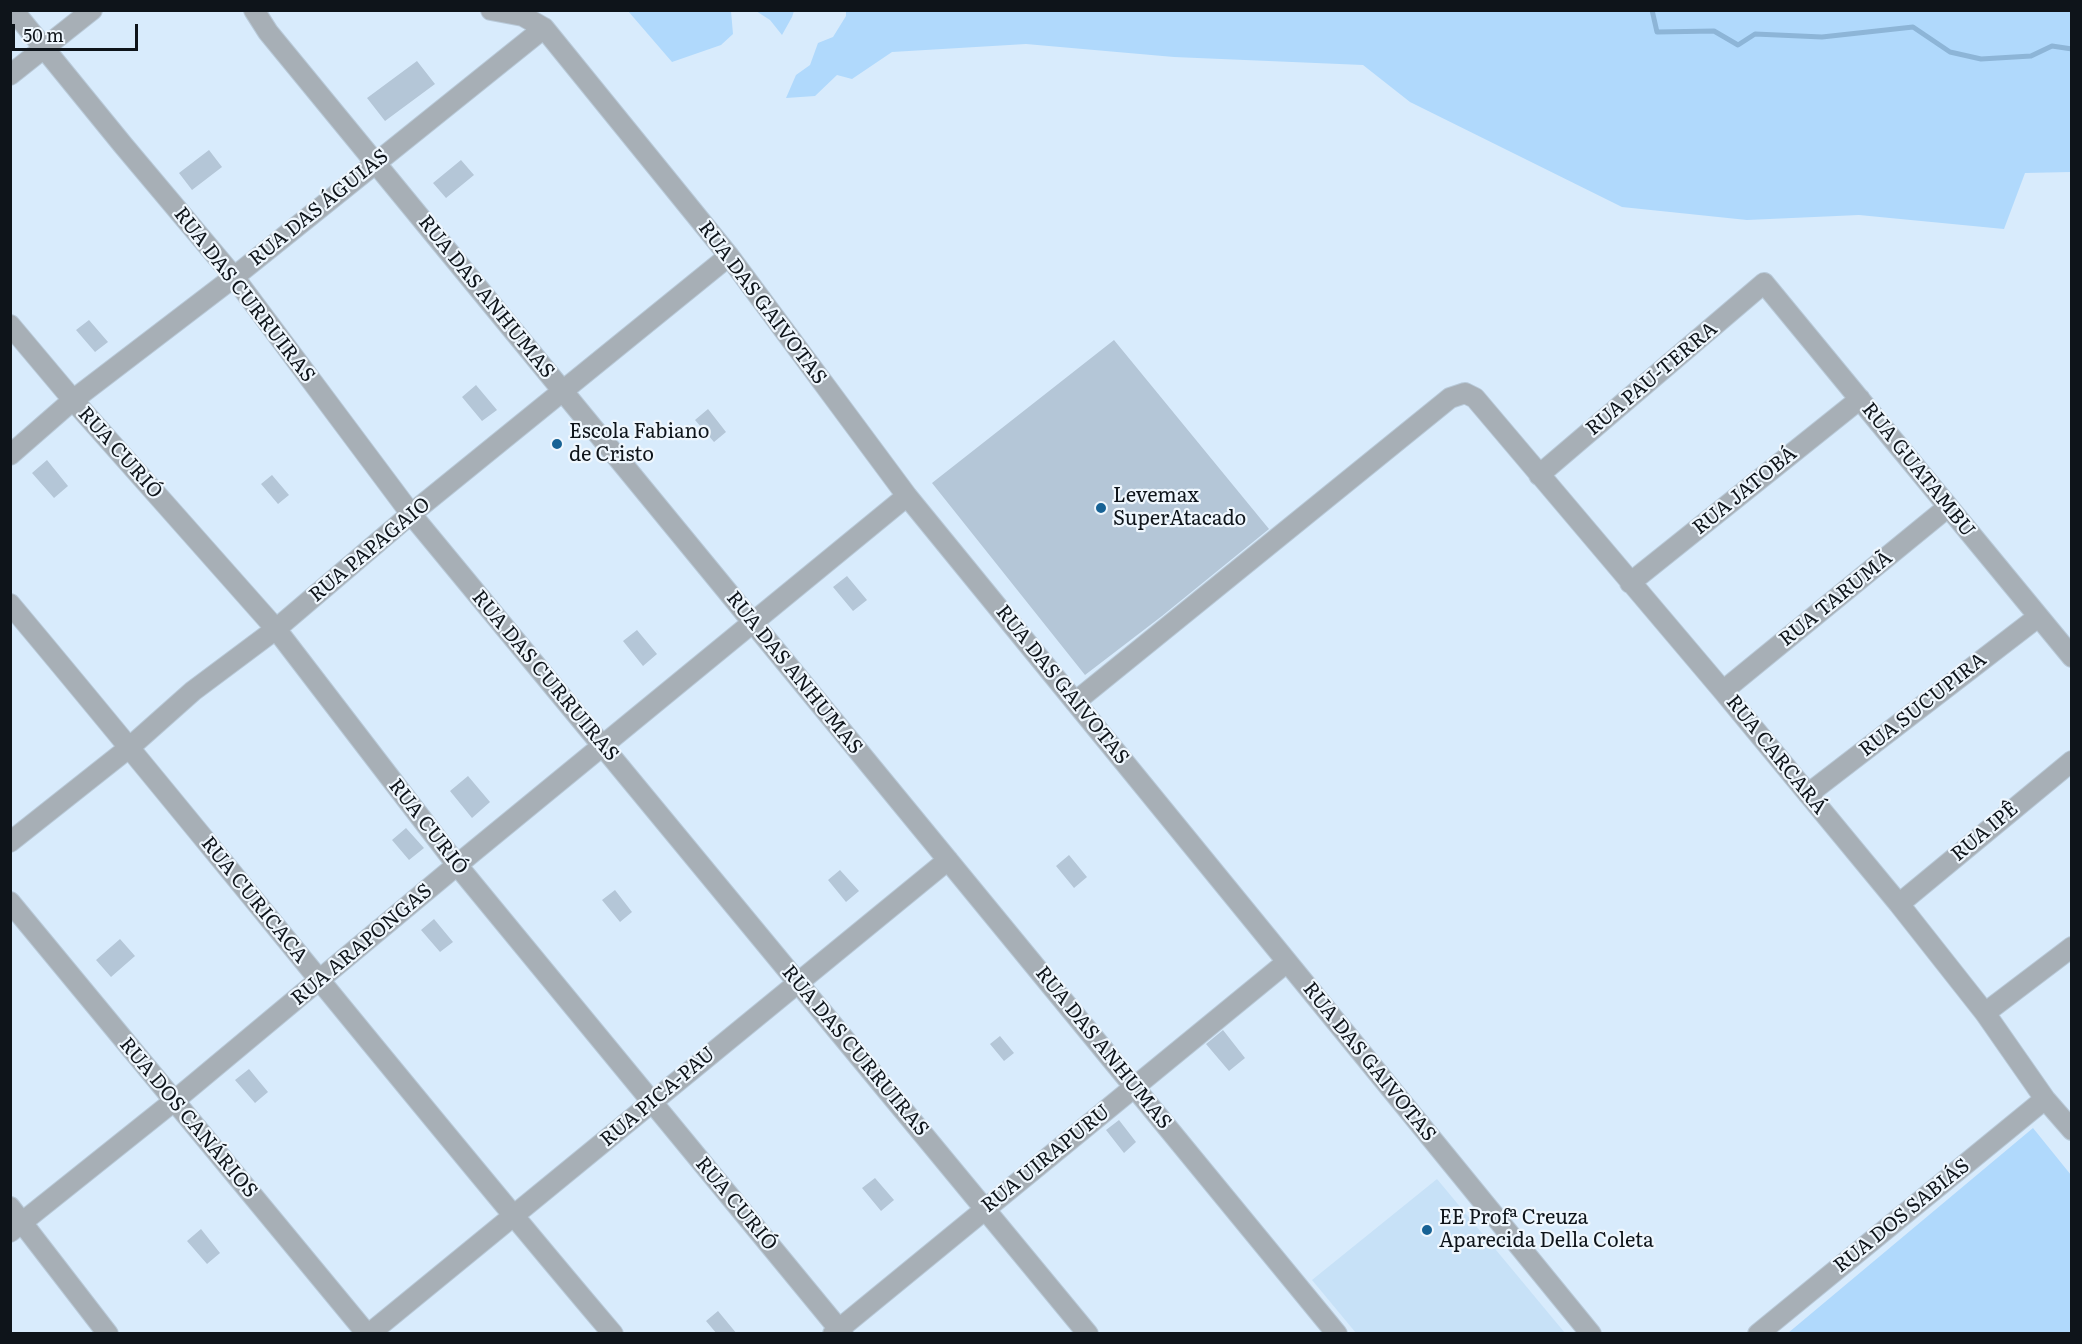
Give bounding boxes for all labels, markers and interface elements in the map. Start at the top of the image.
scale bar [15,12,141,50]
text: 50 m [23,21,64,48]
street label: RUA DAS ÁGUIAS [245,145,393,271]
street label: RUA DAS CURRUIRAS [168,203,320,387]
street label: RUA DAS ANHUMAS [413,211,559,383]
street label: RUA DAS GAIVOTAS [693,217,831,389]
street label: RUA PAU-TERRA [1581,317,1723,441]
street label: RUA GUATAMBU [1856,398,1980,542]
street label: RUA CURIÓ [73,402,167,504]
place label: Escola Fabiano de Cristo [569,420,709,467]
marker: Escola Fabiano de Cristo [550,437,564,451]
street label: RUA JATOBÁ [1688,442,1802,540]
place label: Levemax SuperAtacado [1113,484,1246,531]
street label: RUA PAPAGAIO [305,492,435,608]
marker: Levemax SuperAtacado [1094,501,1108,515]
street label: RUA TARUMÃ [1775,546,1897,652]
street label: RUA DAS CURRUIRAS [467,586,623,766]
street label: RUA DAS ANHUMAS [721,587,867,759]
street label: RUA DAS GAIVOTAS [990,601,1134,769]
street label: RUA SUCUPIRA [1855,648,1991,762]
street label: RUA CARCARÁ [1721,691,1831,819]
street label: RUA CURIÓ [383,774,473,880]
street label: RUA IPÊ [1947,797,2023,867]
street label: RUA CURICACA [196,832,312,968]
street label: RUA ARAPONGAS [287,879,437,1011]
street label: RUA DAS CURRUIRAS [777,961,933,1141]
street label: RUA DAS ANHUMAS [1030,962,1176,1134]
street label: RUA DAS GAIVOTAS [1297,978,1441,1146]
street label: RUA DOS CANÁRIOS [114,1033,262,1203]
street label: RUA PICA-PAU [596,1042,720,1152]
street label: RUA UIRAPURU [977,1100,1115,1218]
street label: RUA CURIÓ [690,1152,782,1256]
street label: RUA DOS SABIÁS [1829,1154,1975,1278]
place label: EE Profª Creuza Aparecida Della Coleta [1439,1206,1654,1253]
marker: EE Profª Creuza Aparecida Della Coleta [1420,1223,1434,1237]

